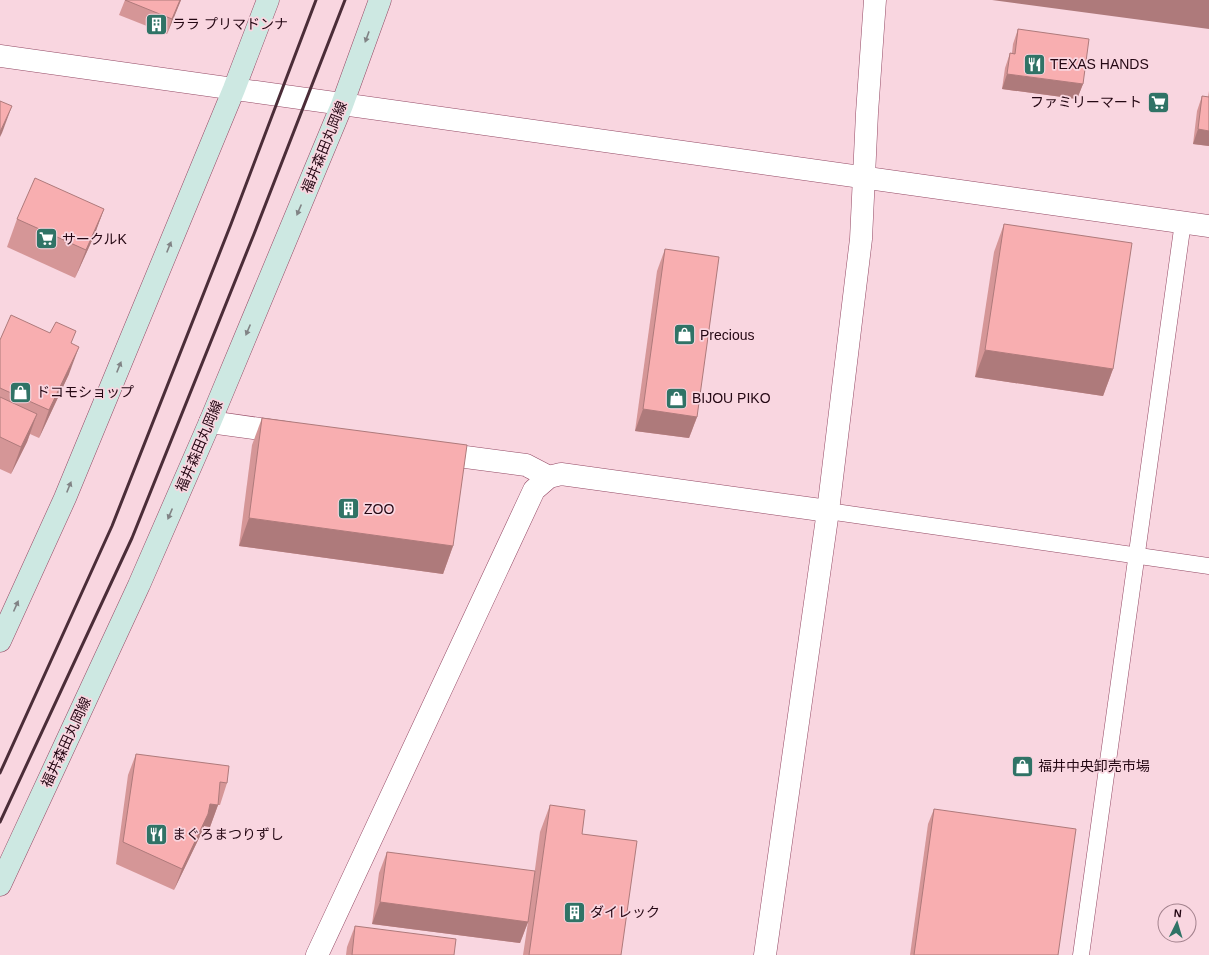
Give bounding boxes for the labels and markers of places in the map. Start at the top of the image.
building icon: ララ プリマドンナ [144,11,170,37]
place label: ララ プリマドンナ [172,16,288,32]
restaurant icon: TEXAS HANDS [1021,51,1047,77]
place label: TEXAS HANDS [1050,56,1149,72]
supermarket icon: ファミリーマート [1145,89,1171,115]
place label: ファミリーマート [1030,94,1142,110]
supermarket icon: サークルK [34,226,60,252]
place label: サークルK [62,231,128,247]
shop icon: Precious [671,322,697,348]
place label: Precious [700,327,754,343]
shop icon: ドコモショップ [8,379,34,405]
place label: ドコモショップ [36,384,134,400]
shop icon: BIJOU PIKO [663,385,689,411]
place label: BIJOU PIKO [692,390,771,406]
building icon: ZOO [335,496,361,522]
place label: ZOO [364,501,394,517]
shop icon: 福井中央卸売市場 [1010,753,1036,779]
place label: 福井中央卸売市場 [1038,758,1150,774]
restaurant icon: まぐろまつりずし [144,821,170,847]
place label: まぐろまつりずし [172,826,284,842]
building icon: ダイレック [562,899,588,925]
place label: ダイレック [590,904,660,920]

